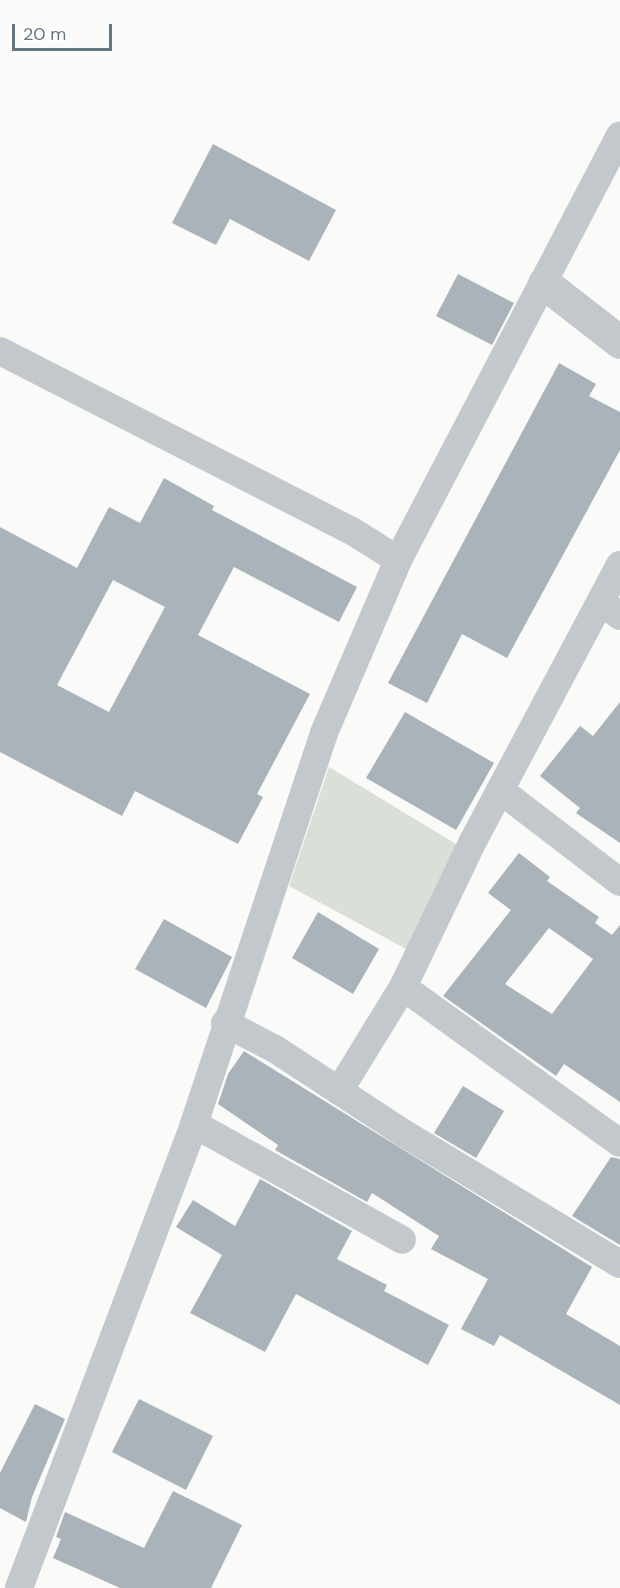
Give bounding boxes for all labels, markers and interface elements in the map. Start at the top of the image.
scale bar [15,12,116,50]
text: 20 m [23,22,66,46]

